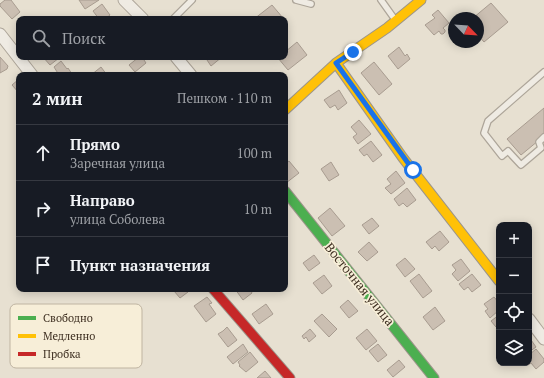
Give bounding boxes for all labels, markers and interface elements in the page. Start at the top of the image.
north arrow [448,12,484,48]
search box [16,16,288,60]
icon: search [30,27,52,49]
text: Поиск [62,28,105,48]
route end [344,43,362,61]
text: 2 мин [32,87,82,110]
text: Пешком · 110 m [177,89,272,107]
text: Прямо [70,134,120,154]
icon: ahead [32,142,54,164]
text: 100 m [237,144,272,162]
text: Заречная улица [70,154,165,172]
route start [404,161,422,179]
text: Направо [70,190,135,210]
icon: right [32,198,54,220]
text: 10 m [244,200,272,218]
text: улица Соболева [70,210,165,228]
map controls [496,222,532,366]
button: + [496,222,532,258]
street label: Восточная улица [321,239,399,330]
icon: arrive [32,254,54,276]
text: Пункт назначения [70,255,210,275]
button: − [496,258,532,294]
button: locate [496,294,532,330]
legend [10,304,142,368]
text: Свободно [43,311,93,325]
text: Медленно [43,329,95,343]
button: layers [496,330,532,366]
text: Пробка [43,347,81,361]

